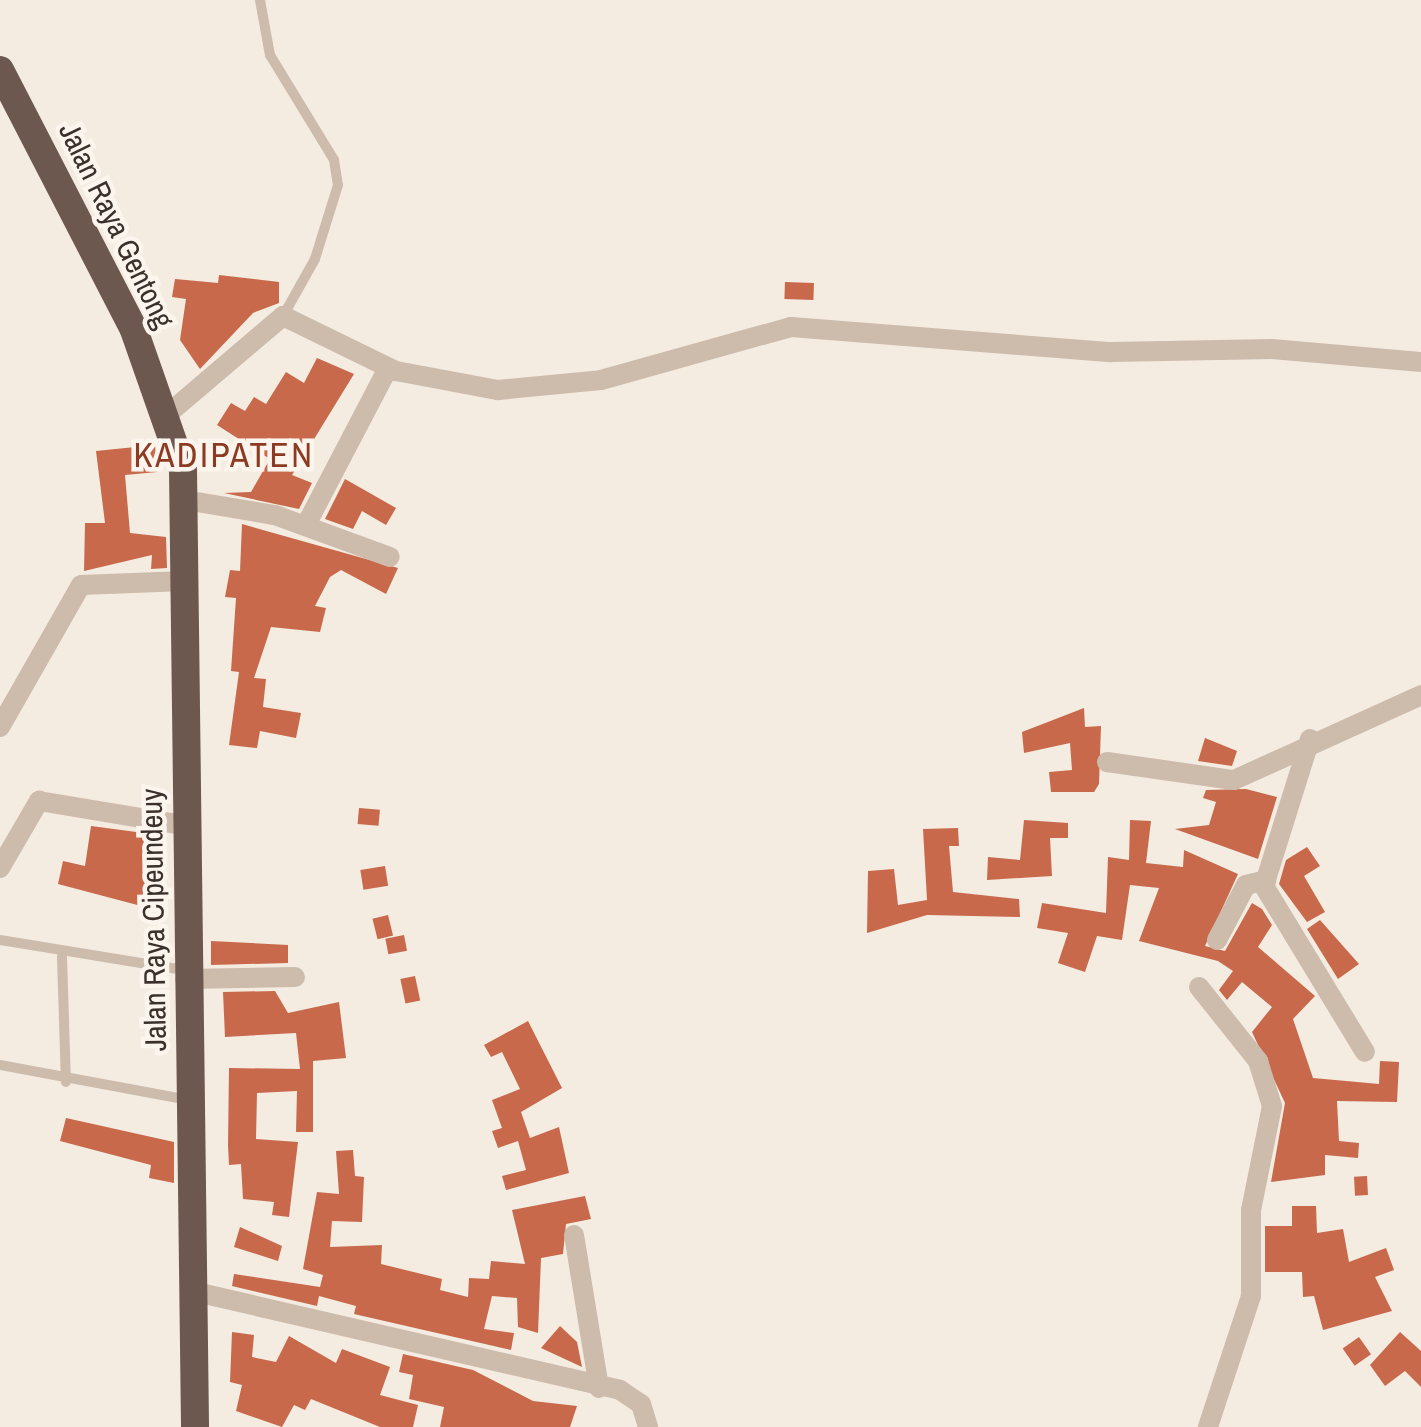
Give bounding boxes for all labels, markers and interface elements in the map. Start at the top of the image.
street label: Jalan Raya Gentong [52,116,182,334]
district label: KADIPATEN [134,434,314,476]
street label: Jalan Raya Cipeundeuy [133,788,173,1052]

